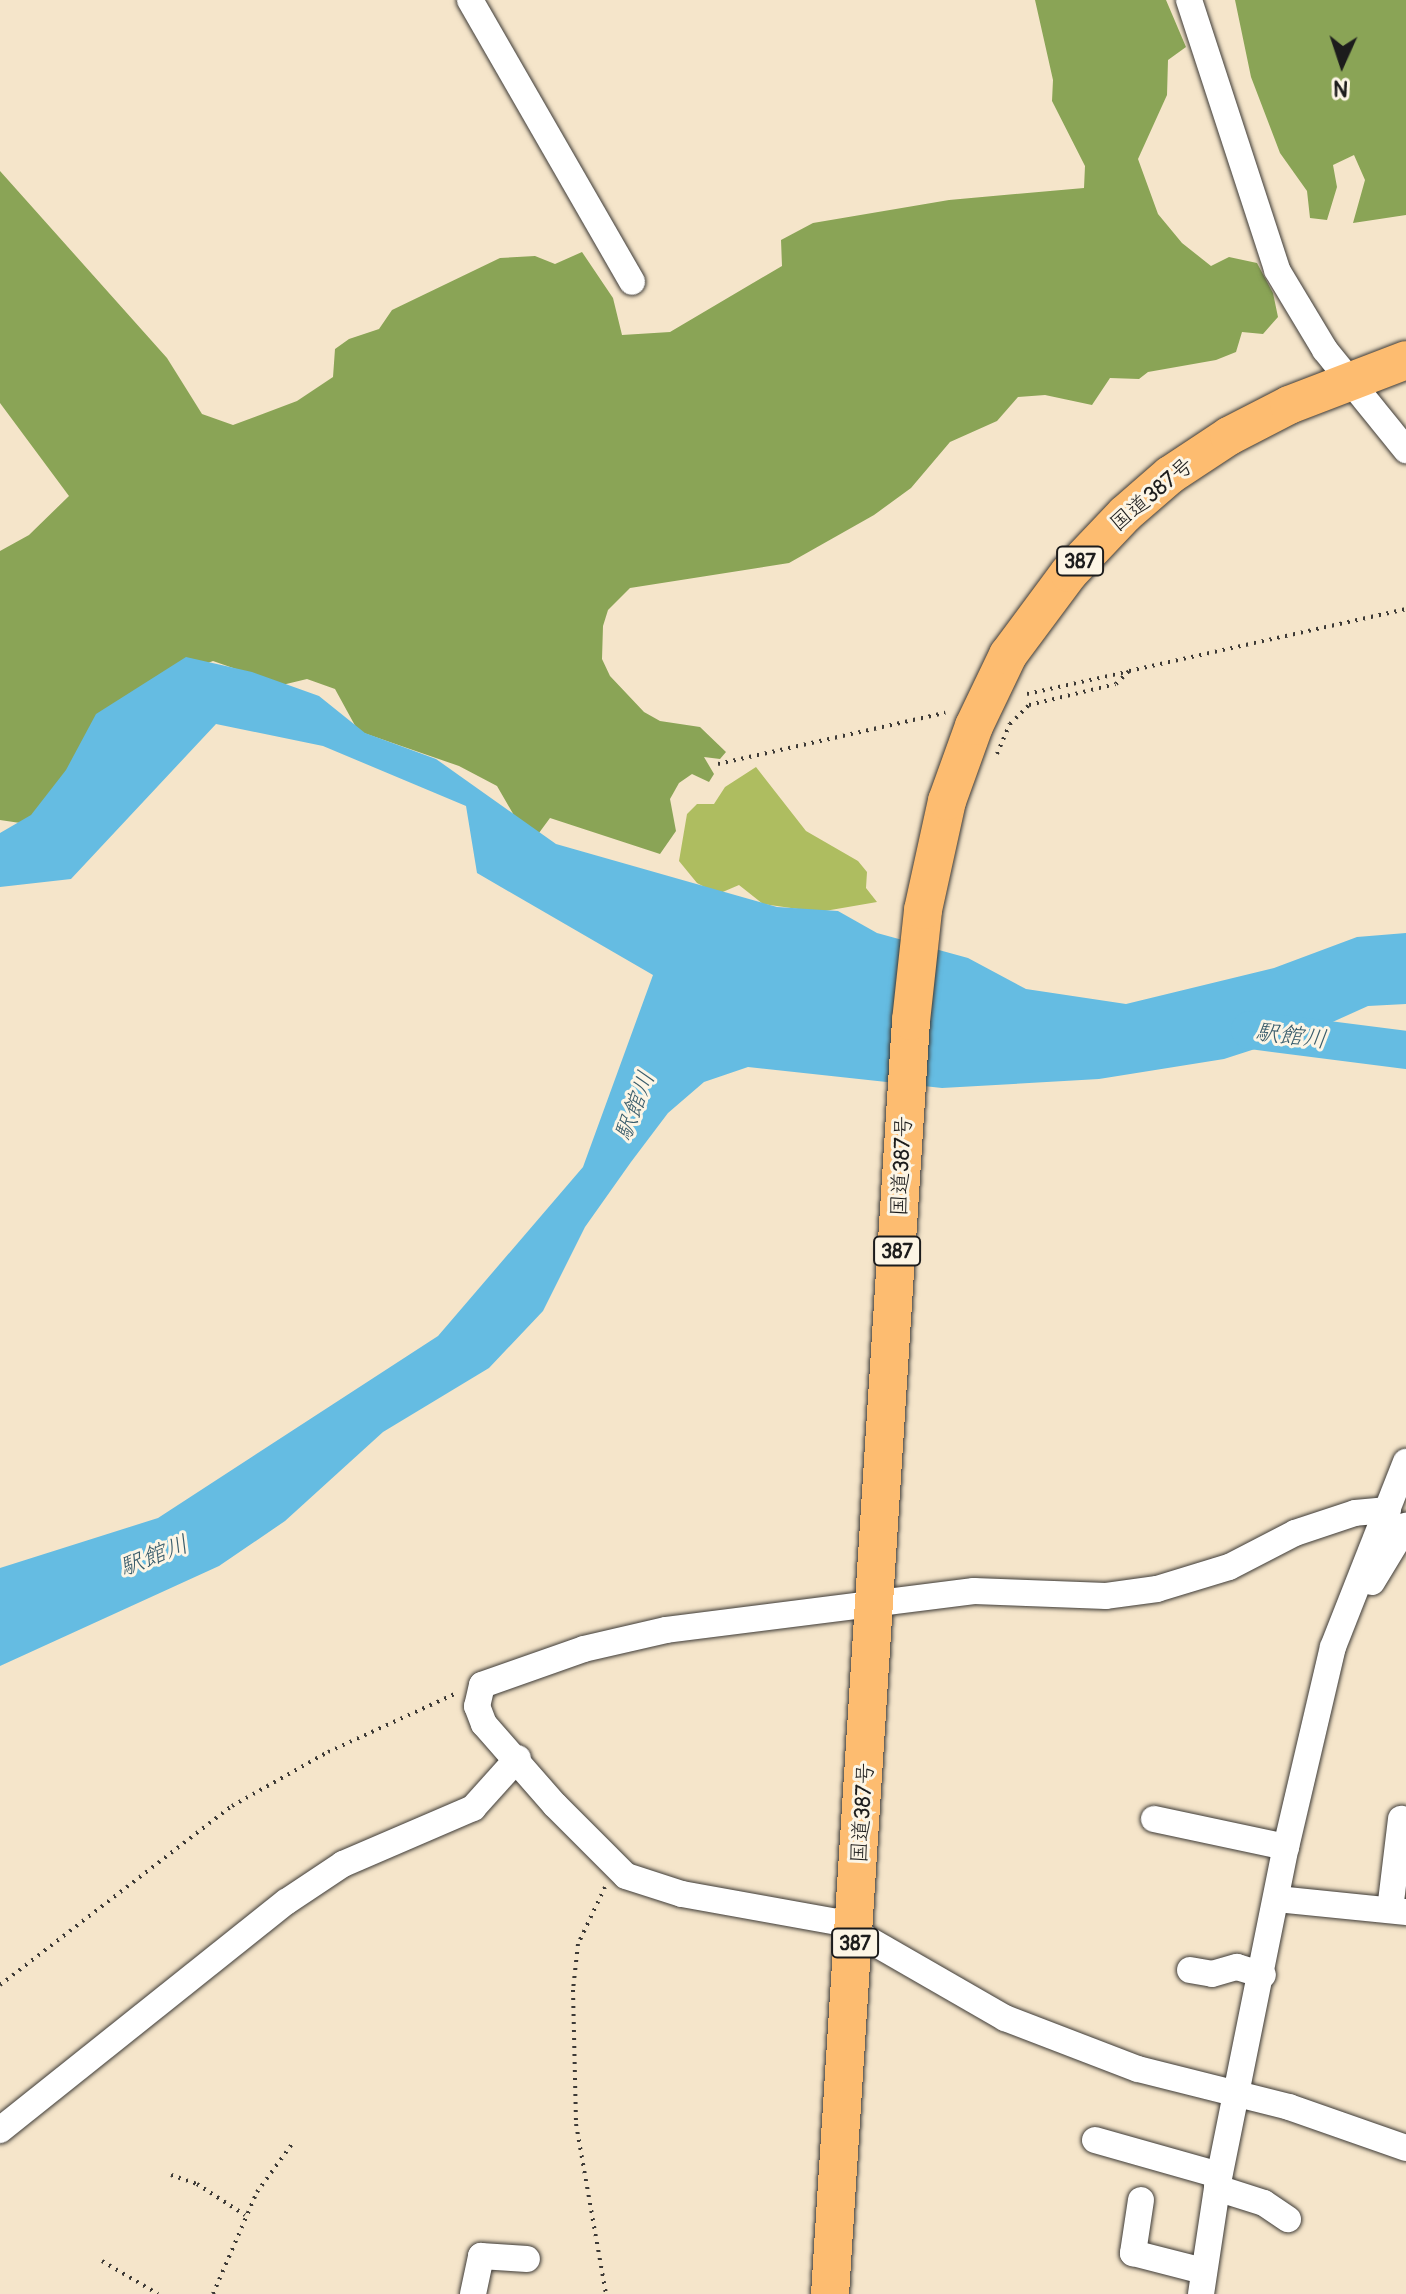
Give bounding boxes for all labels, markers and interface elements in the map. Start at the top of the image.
north arrow [1302,24,1382,104]
text: N [1333,74,1349,102]
street label: 国道387号 [1105,452,1199,538]
road number: 387 [1056,545,1104,577]
water label: 駅館川 [1254,1017,1328,1055]
water label: 駅館川 [609,1067,661,1145]
street label: 国道387号 [886,1115,918,1217]
road number: 387 [873,1235,921,1267]
water label: 駅館川 [115,1530,193,1582]
street label: 国道387号 [846,1762,880,1864]
road number: 387 [831,1927,879,1959]

